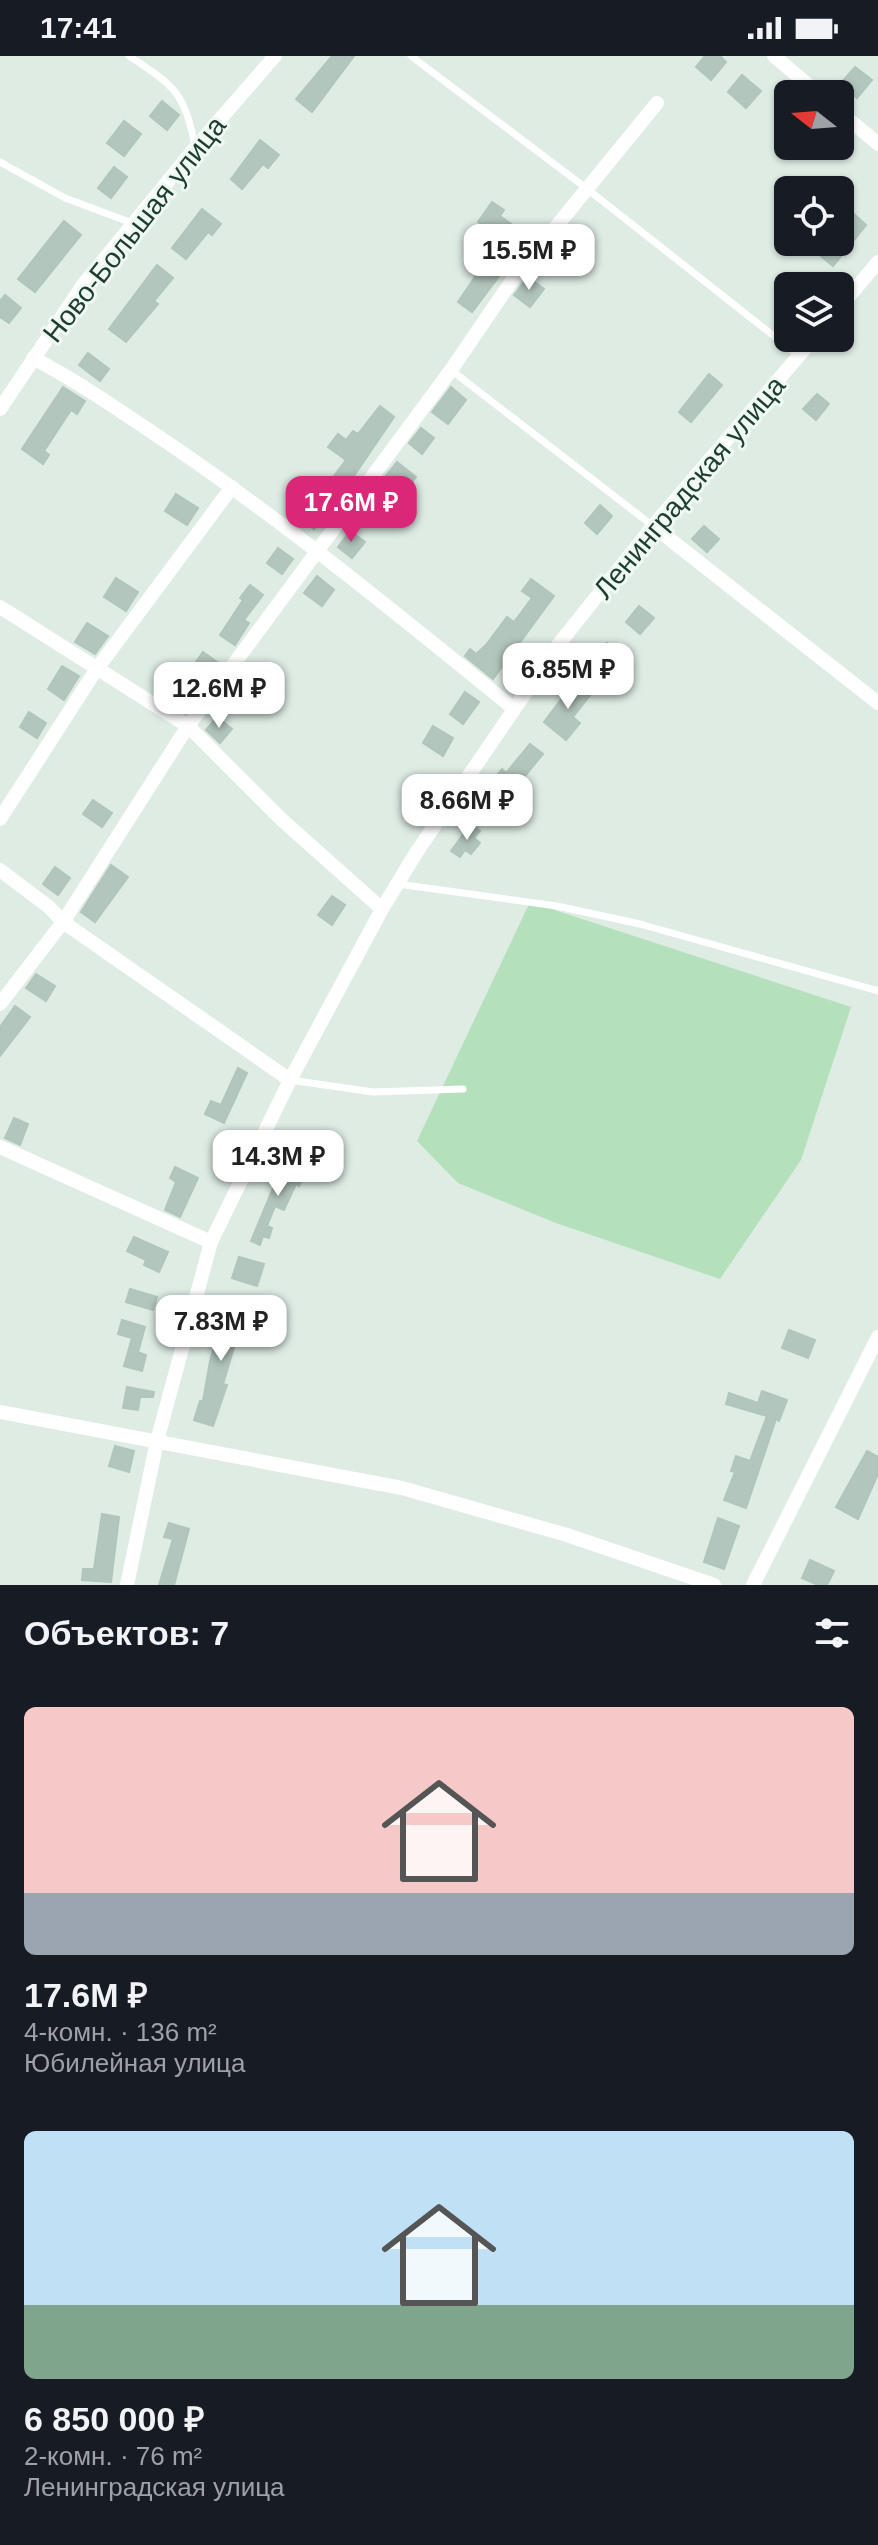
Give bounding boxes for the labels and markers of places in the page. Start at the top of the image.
pin: 15.5M ₽ [455,224,603,292]
pin: 17.6M ₽ [277,476,425,544]
pin: 6.85M ₽ [494,643,642,711]
pin: 12.6M ₽ [145,662,293,730]
pin: 8.66M ₽ [393,774,541,842]
pin: 14.3M ₽ [204,1130,352,1198]
pin: 7.83M ₽ [147,1295,295,1363]

